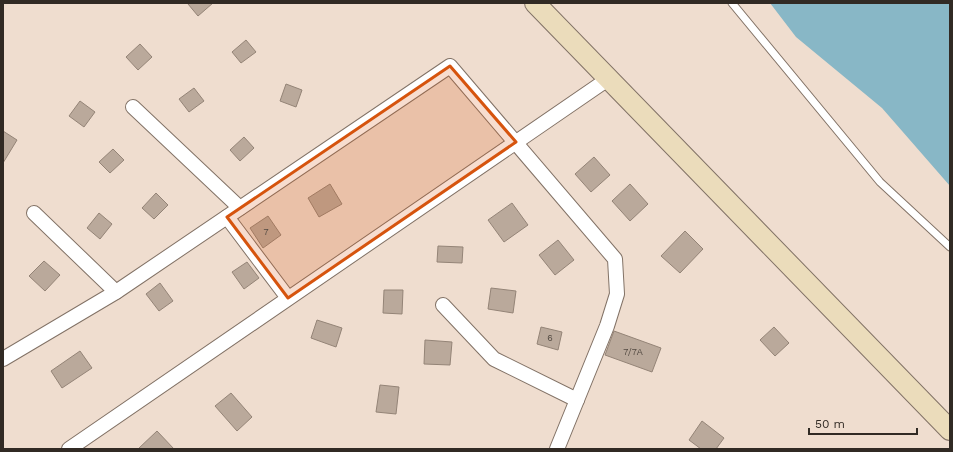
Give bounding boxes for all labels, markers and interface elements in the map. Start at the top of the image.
house number: 7 [263,227,269,237]
house number: 6 [547,333,553,343]
house number: 7/7А [623,347,643,357]
scale bar [809,410,917,436]
text: 50 m [815,417,845,431]

